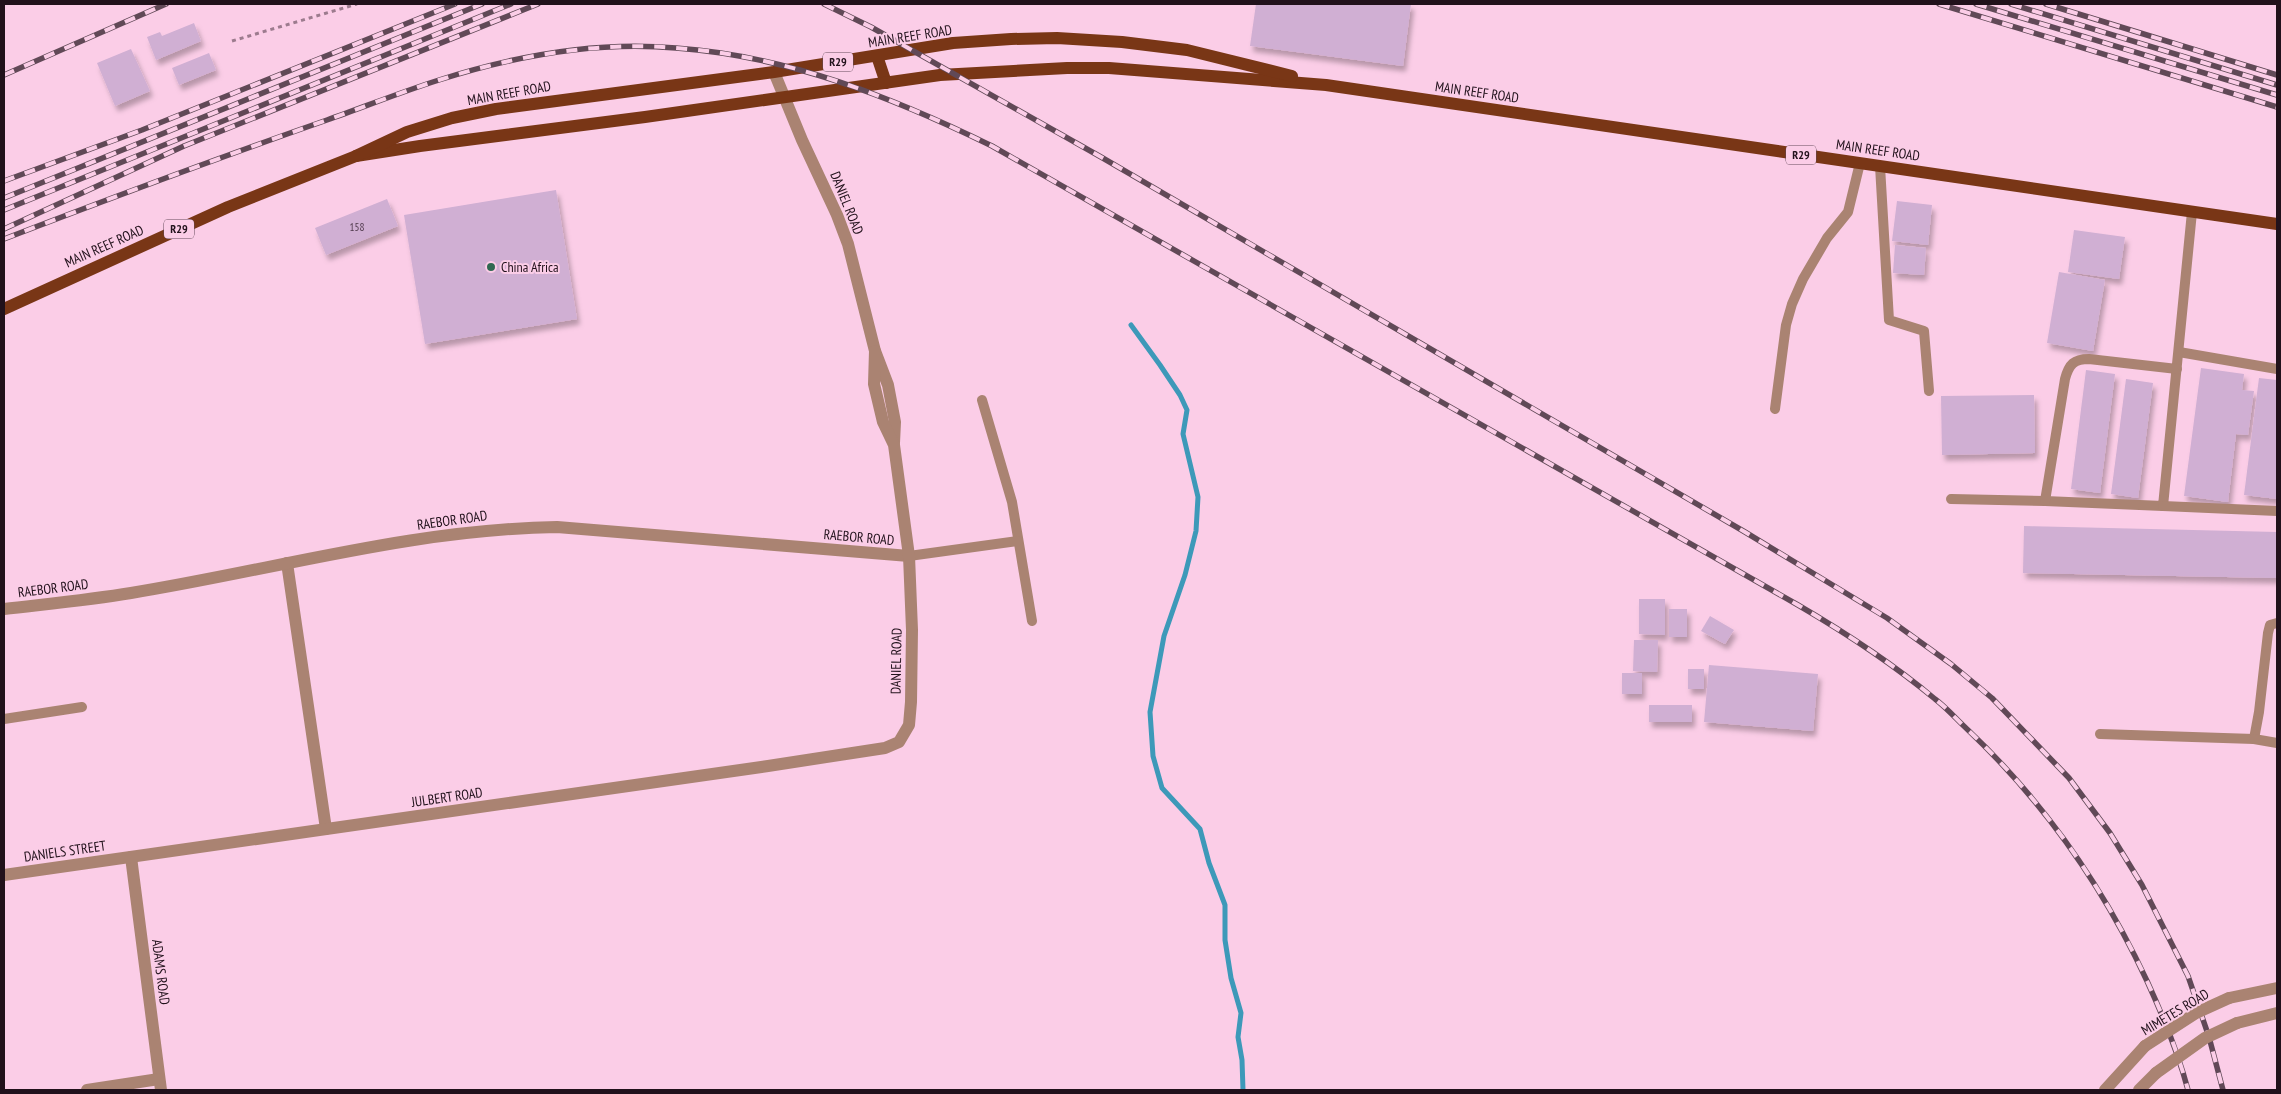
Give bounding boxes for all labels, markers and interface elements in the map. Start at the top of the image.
street label: MAIN REEF ROAD [867,21,953,51]
road number: R29 [823,52,853,72]
street label: MAIN REEF ROAD [466,77,552,109]
street label: MAIN REEF ROAD [1434,77,1520,107]
street label: MAIN REEF ROAD [1835,135,1921,165]
road number: R29 [1786,146,1816,164]
street label: DANIEL ROAD [826,169,868,237]
road number: R29 [164,220,194,238]
house number: 158 [350,220,364,234]
street label: MAIN REEF ROAD [62,221,146,271]
place label: China Africa [501,258,559,276]
marker: China Africa [485,261,497,273]
street label: RAEBOR ROAD [416,506,488,534]
street label: RAEBOR ROAD [823,525,895,549]
street label: RAEBOR ROAD [17,575,89,601]
street label: DANIEL ROAD [886,628,906,694]
street label: JULBERT ROAD [409,783,484,811]
street label: DANIELS STREET [23,836,108,866]
street label: ADAMS ROAD [148,938,174,1006]
street label: MIMETES ROAD [2138,985,2212,1039]

